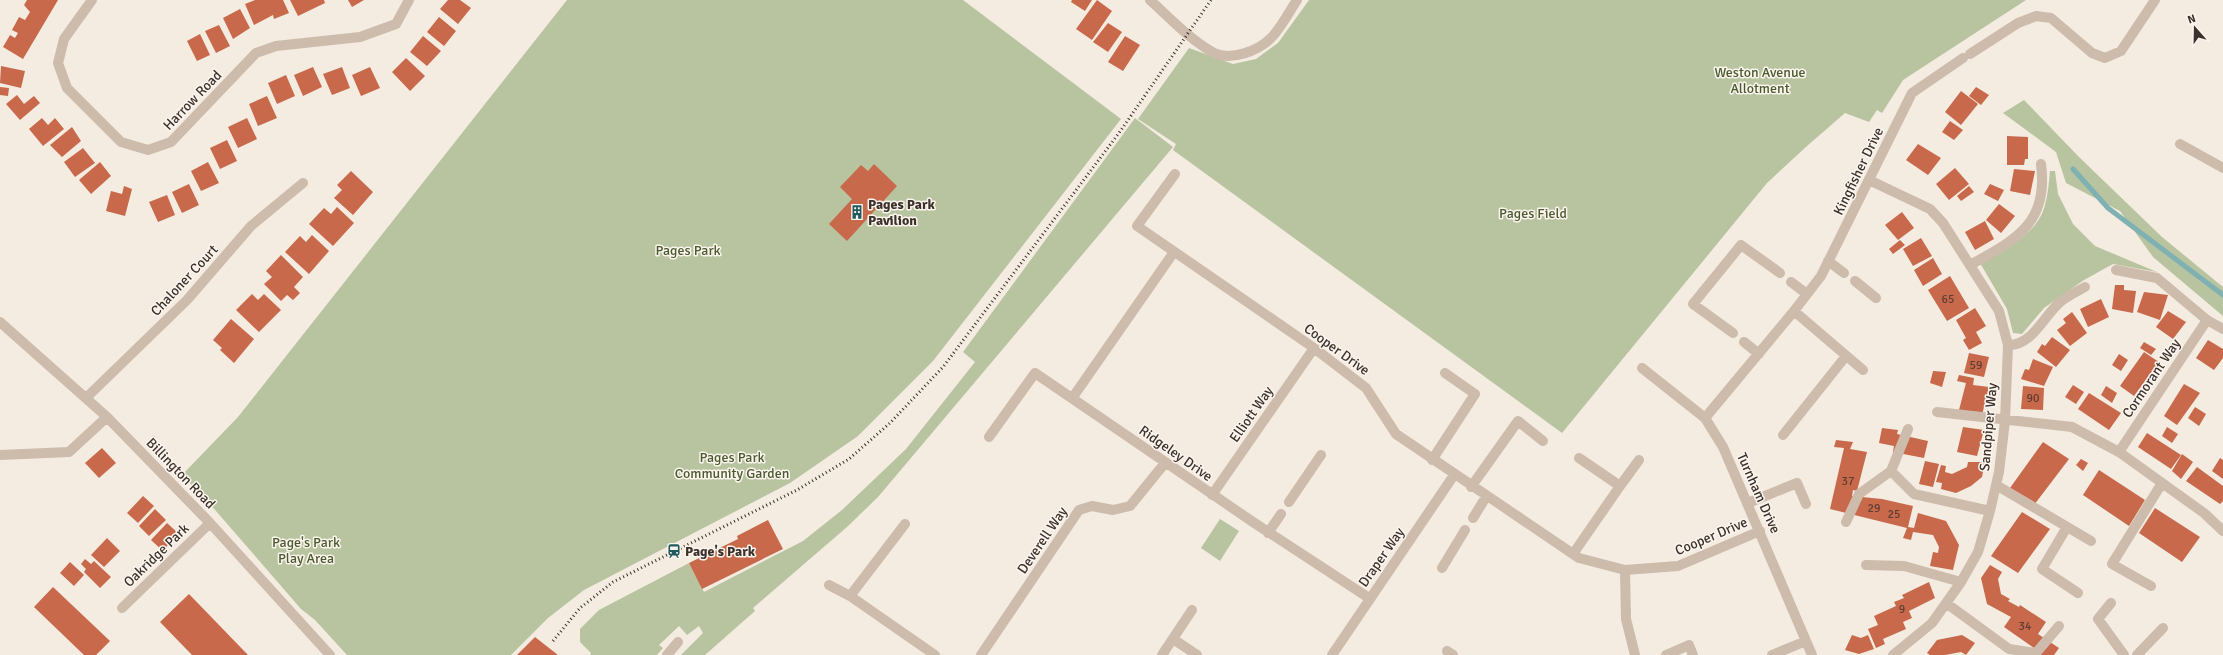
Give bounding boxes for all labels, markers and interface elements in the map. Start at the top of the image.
north arrow [2175,8,2215,48]
text: N [2186,12,2198,26]
park label: Weston Avenue Allotment [1714,64,1806,97]
street label: Harrow Road [160,67,225,134]
street label: Kingfisher Drive [1830,125,1887,218]
place label: Pages Park Pavilion [868,196,936,229]
building icon: Pages Park Pavilion [849,204,865,220]
park label: Pages Field [1499,205,1567,222]
street label: Chaloner Court [147,241,222,319]
park label: Pages Park [655,242,721,259]
house number: 65 [1942,292,1954,307]
street label: Cooper Drive [1301,320,1373,379]
street label: Cormorant Way [2119,335,2184,421]
house number: 59 [1970,358,1982,373]
street label: Sandpiper Way [1976,382,2001,472]
street label: Elliott Way [1226,383,1277,446]
house number: 90 [2027,391,2039,406]
street label: Ridgeley Drive [1136,422,1216,485]
street label: Billington Road [143,434,219,512]
park label: Pages Park Community Garden [675,449,789,482]
street label: Turnham Drive [1733,450,1784,536]
house number: 37 [1842,474,1854,489]
house number: 29 [1868,501,1880,516]
street label: Deverell Way [1014,503,1071,577]
house number: 25 [1888,507,1900,522]
street label: Cooper Drive [1672,514,1750,559]
street label: Oakridge Park [120,520,193,591]
street label: Draper Way [1355,524,1408,590]
park label: Page's Park Play Area [272,534,340,567]
station icon: Page's Park [666,543,682,559]
place label: Page's Park [685,543,756,560]
house number: 9 [1899,602,1905,617]
house number: 34 [2019,619,2032,634]

